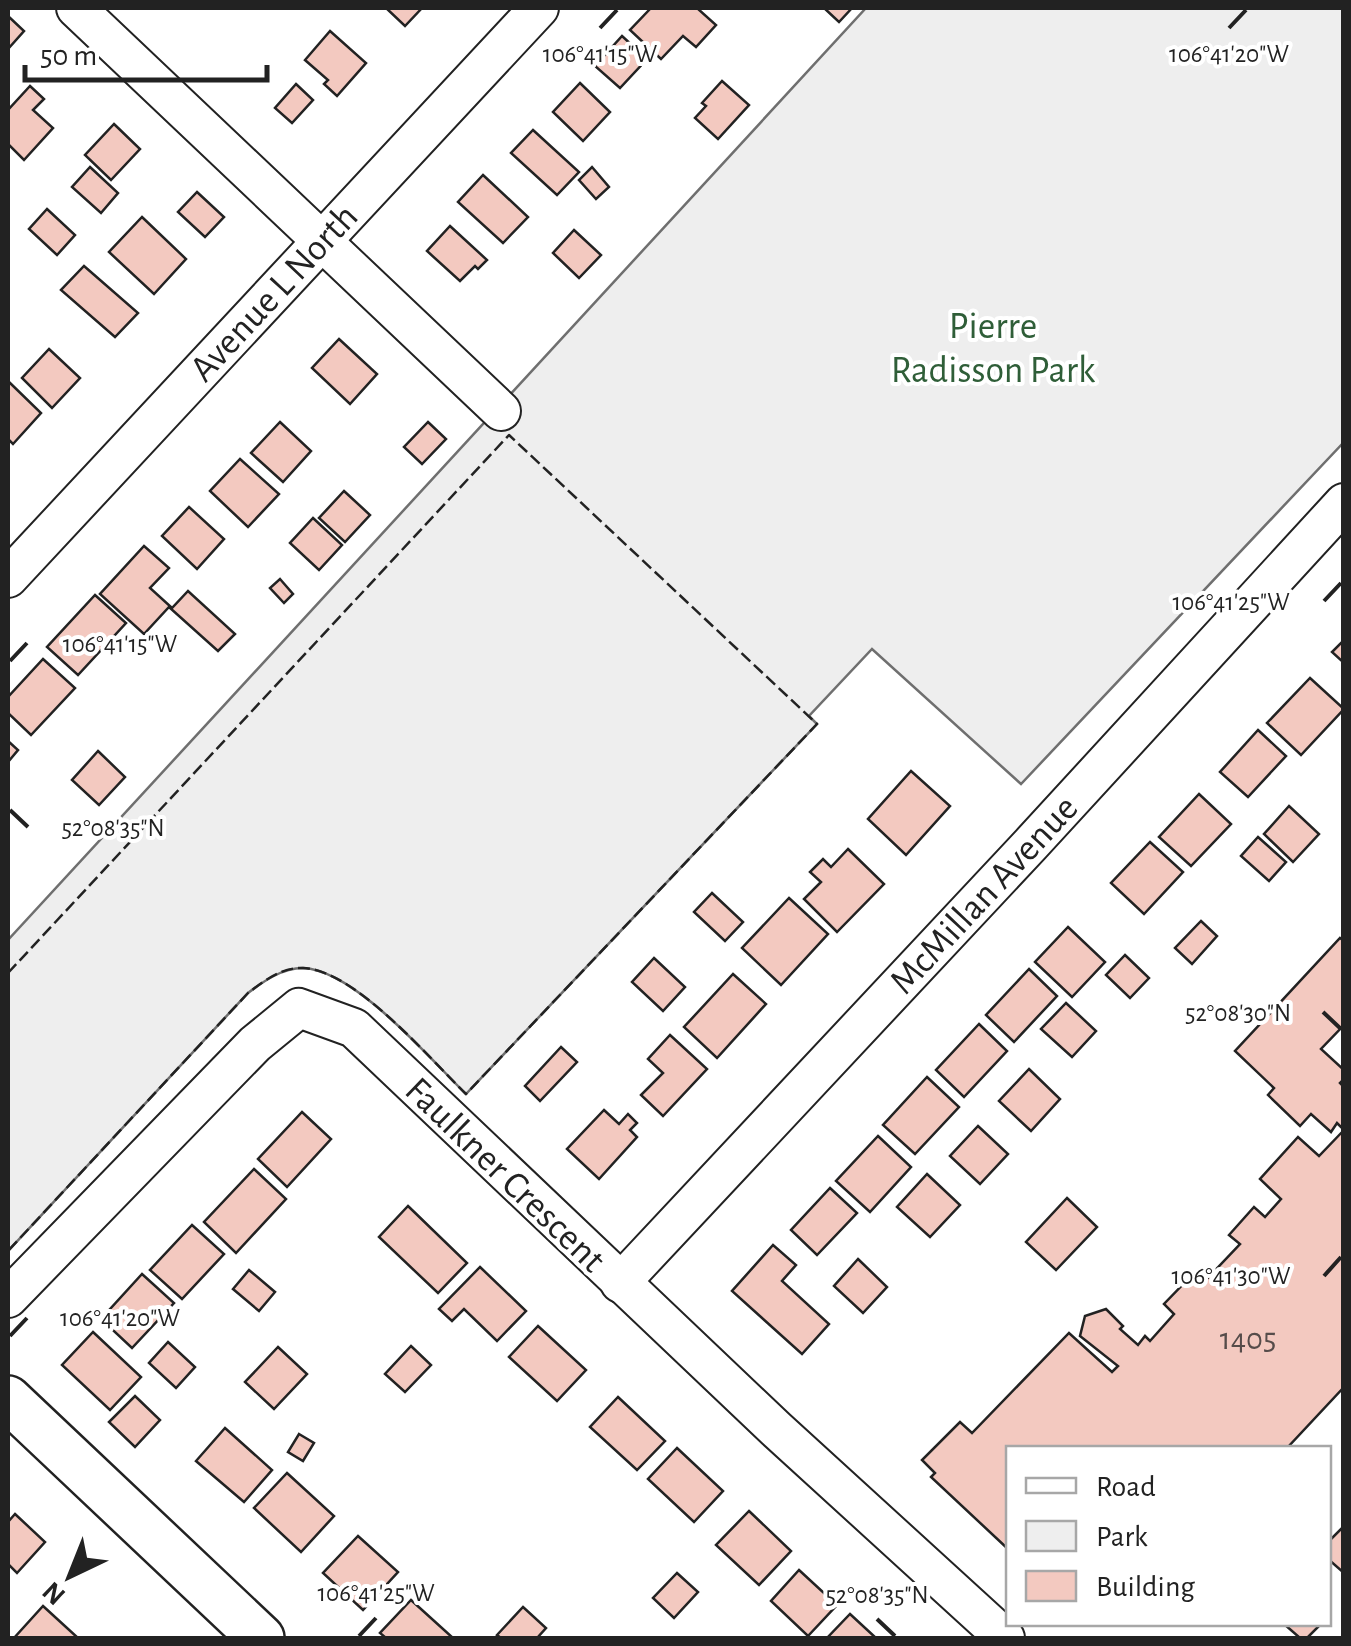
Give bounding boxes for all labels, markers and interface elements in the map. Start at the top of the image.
scale bar [25,20,268,82]
text: 50 m [40,41,97,71]
text: 106°41'15"W [543,42,658,67]
text: 106°41'20"W [1169,42,1290,67]
street label: Avenue L North [183,197,366,389]
park label: Pierre Radisson Park [891,308,1096,390]
text: 106°41'25"W [1172,590,1290,615]
text: 106°41'15"W [63,632,178,657]
street label: McMillan Avenue [883,789,1086,1002]
text: 52°08'35"N [61,816,165,841]
text: 52°08'30"N [1185,1001,1291,1026]
street label: Faulkner Crescent [397,1071,612,1280]
text: 106°41'30"W [1172,1264,1291,1289]
text: 106°41'20"W [60,1306,181,1331]
house number: 1405 [1220,1323,1276,1355]
legend [1006,1446,1331,1626]
text: Road [1096,1472,1156,1502]
text: Park [1096,1522,1148,1552]
north arrow [20,1526,120,1626]
text: Building [1096,1572,1195,1602]
text: N [38,1576,71,1610]
text: 106°41'25"W [317,1581,435,1606]
text: 52°08'35"N [825,1583,929,1608]

